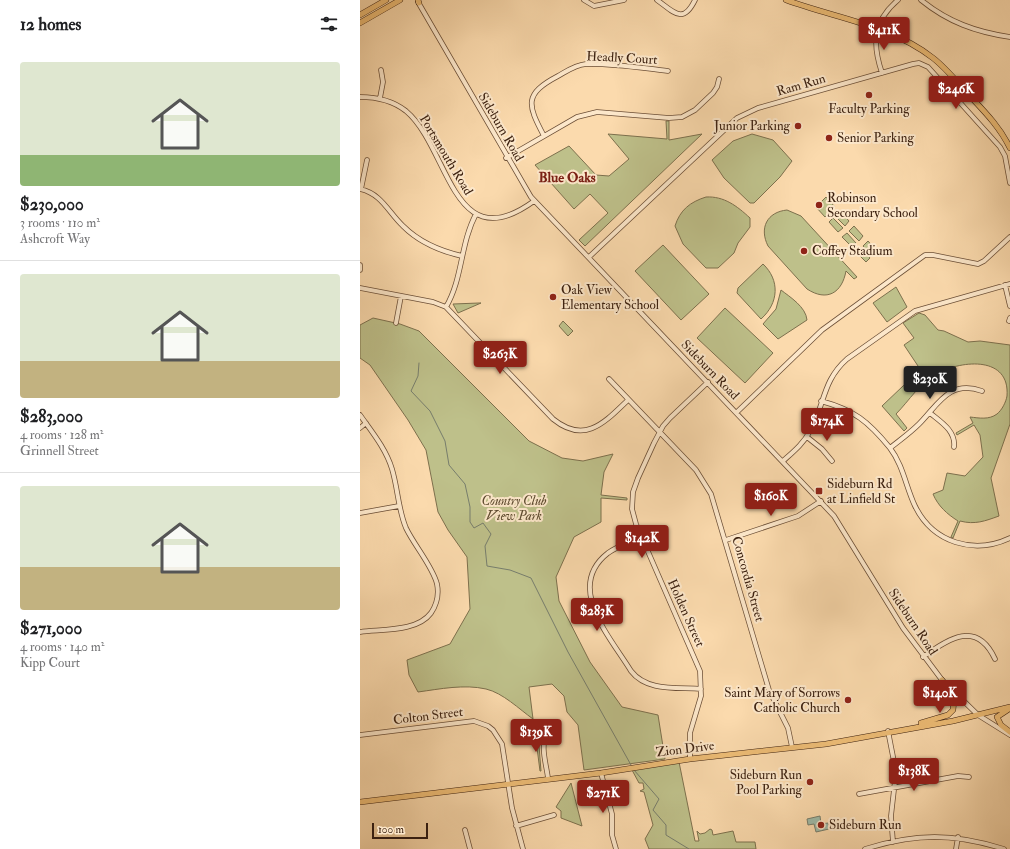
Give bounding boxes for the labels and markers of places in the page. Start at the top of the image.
pin: $411K [856,17,912,51]
pin: $246K [928,76,984,110]
marker: Faculty Parking [864,90,874,100]
place label: Faculty Parking [828,101,910,118]
place label: Junior Parking [713,118,791,134]
marker: Junior Parking [793,121,803,131]
place label: Senior Parking [837,130,914,146]
marker: Senior Parking [824,133,834,143]
place label: Robinson Secondary School [827,190,919,222]
marker: Robinson Secondary School [814,200,824,210]
place label: Coffey Stadium [812,243,893,260]
marker: Coffey Stadium [799,246,809,256]
place label: Oak View Elementary School [561,282,660,314]
marker: Oak View Elementary School [548,292,558,302]
pin: $263K [472,341,528,375]
pin: $230K [902,366,958,400]
pin: $174K [799,408,855,442]
place label: Sideburn Rd at Linfield St [827,476,895,507]
pin: $160K [743,483,799,517]
marker: Sideburn Rd at Linfield St [814,486,824,496]
pin: $142K [614,525,670,559]
pin: $283K [569,598,625,632]
pin: $140K [912,680,968,714]
place label: Saint Mary of Sorrows Catholic Church [724,685,841,716]
marker: Saint Mary of Sorrows Catholic Church [843,695,853,705]
pin: $139K [508,719,564,753]
pin: $138K [886,758,942,792]
place label: Sideburn Run Pool Parking [730,767,803,798]
marker: Sideburn Run Pool Parking [805,777,815,787]
pin: $271K [575,780,631,814]
place label: Sideburn Run [829,817,902,833]
marker: Sideburn Run [816,820,826,830]

